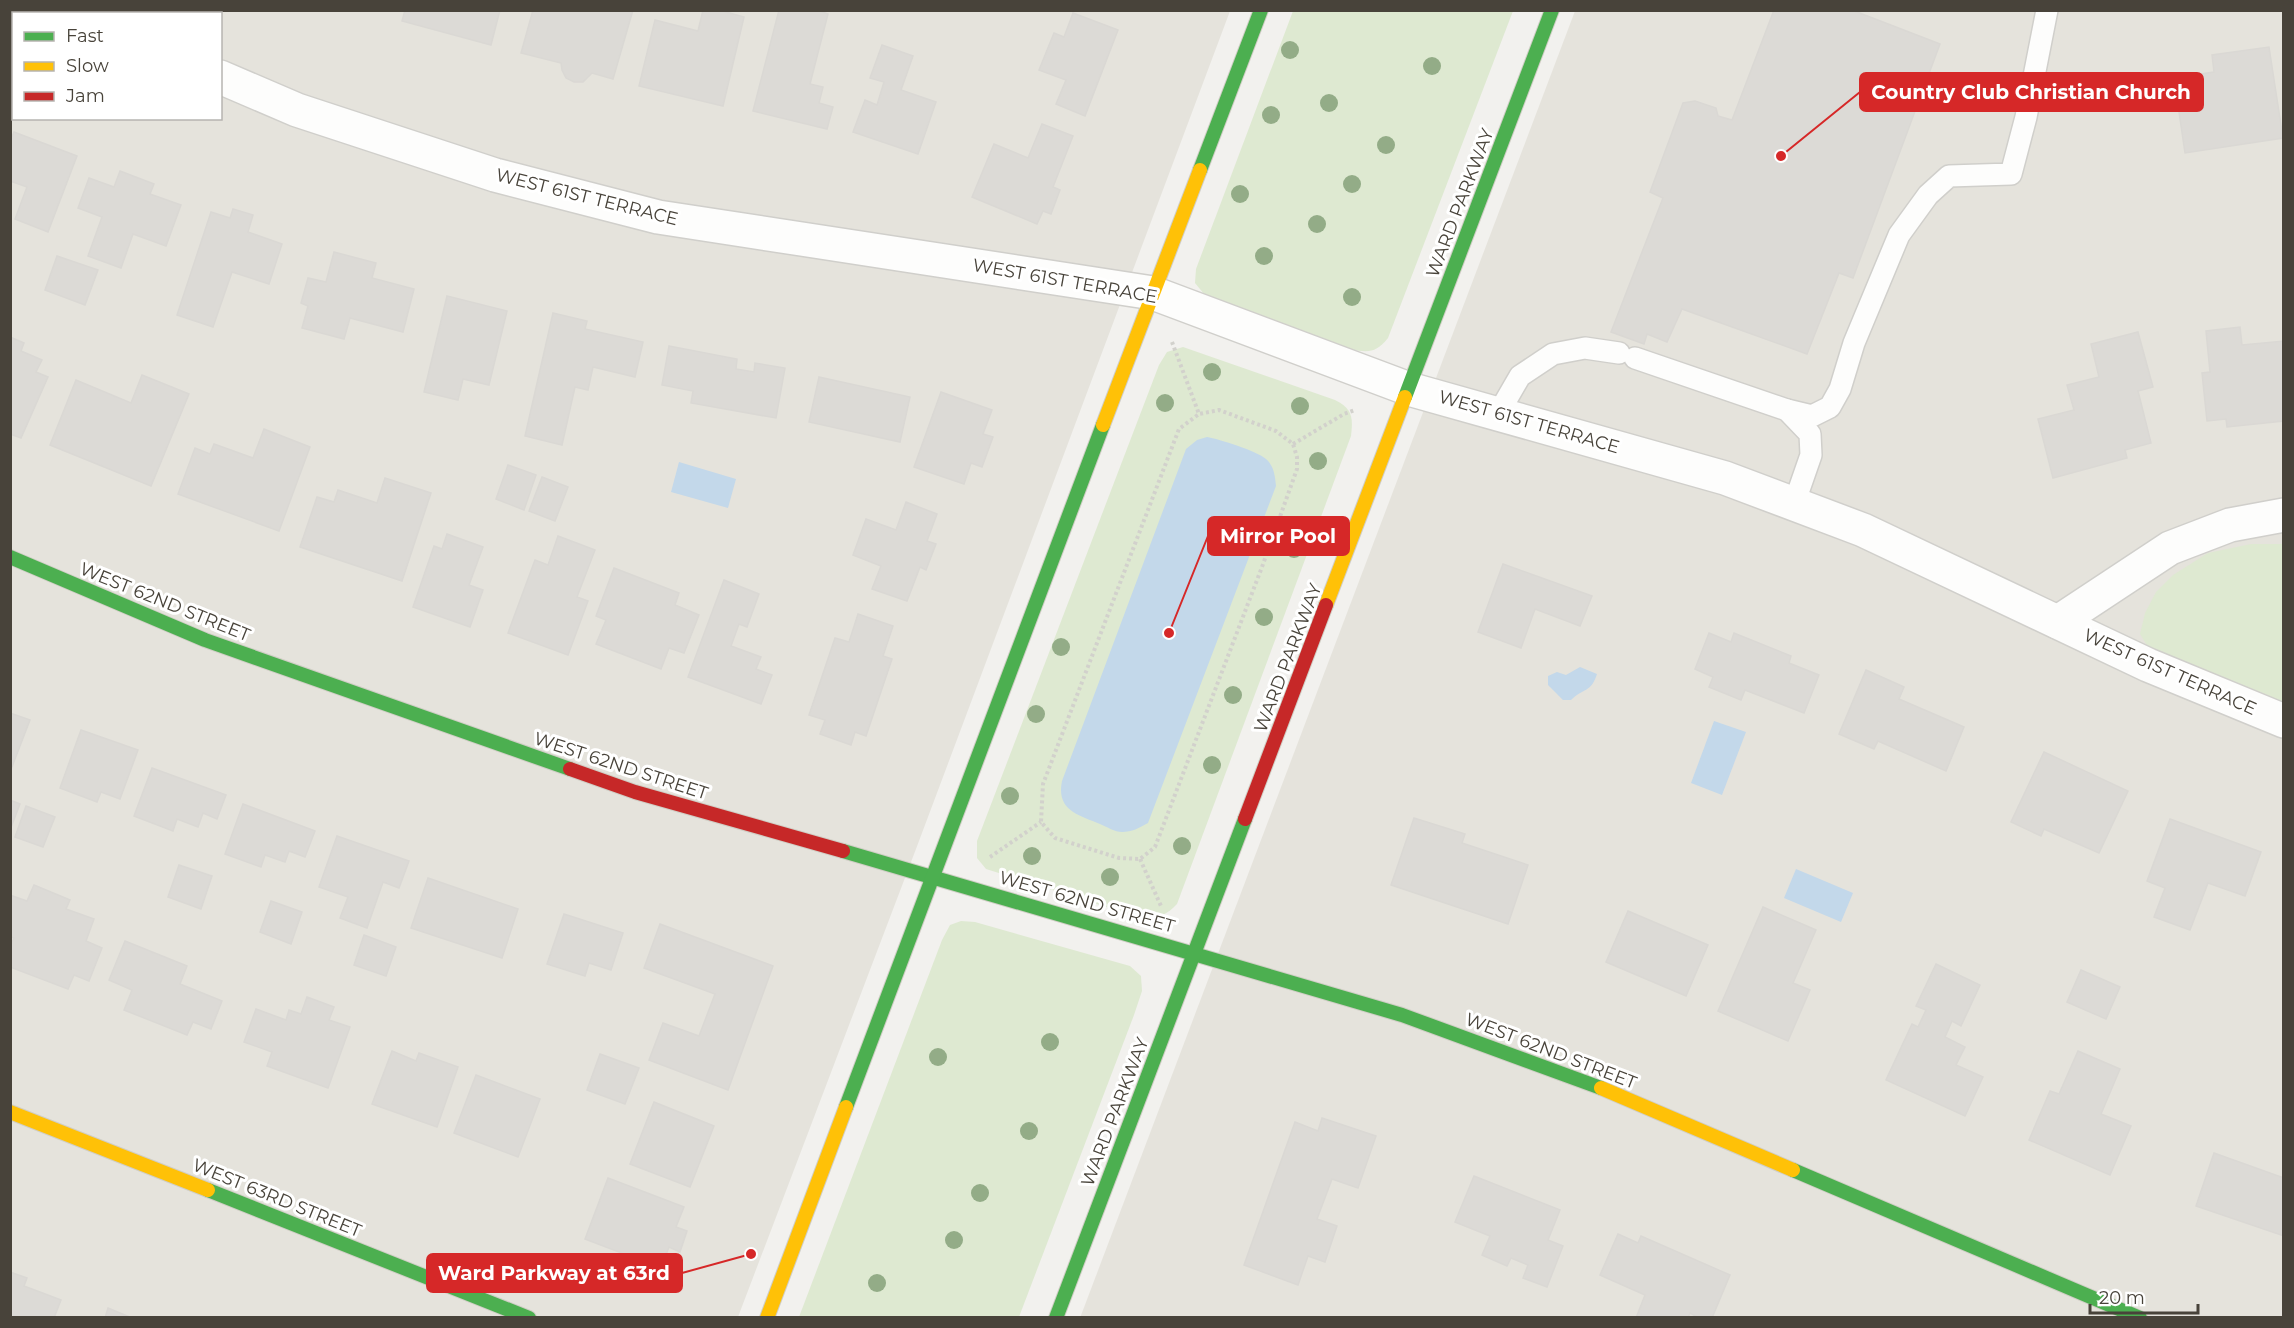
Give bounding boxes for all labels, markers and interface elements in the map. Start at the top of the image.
legend [12,12,222,120]
text: Fast [66,25,104,47]
text: Slow [66,55,109,77]
callout: Country Club Christian Church [1860,73,2203,111]
text: Country Club Christian Church [1871,80,2191,104]
text: Jam [65,85,105,107]
street label: WARD PARKWAY [1421,125,1499,281]
street label: WEST 61ST TERRACE [494,164,680,230]
street label: WEST 61ST TERRACE [971,254,1159,308]
street label: WEST 61ST TERRACE [1436,386,1622,458]
callout: Mirror Pool [1208,517,1349,555]
text: Mirror Pool [1220,524,1336,548]
street label: WEST 62ND STREET [77,558,254,646]
street label: WARD PARKWAY [1249,580,1327,736]
street label: WEST 61ST TERRACE [2080,624,2260,720]
street label: WEST 62ND STREET [531,727,711,805]
street label: WEST 62ND STREET [997,866,1178,938]
street label: WEST 62ND STREET [1462,1008,1640,1094]
street label: WARD PARKWAY [1076,1034,1154,1190]
street label: WEST 63RD STREET [189,1154,365,1242]
callout: Ward Parkway at 63rd [427,1254,682,1292]
text: Ward Parkway at 63rd [438,1261,670,1285]
scale bar [2090,1277,2198,1315]
text: 20 m [2099,1287,2145,1309]

